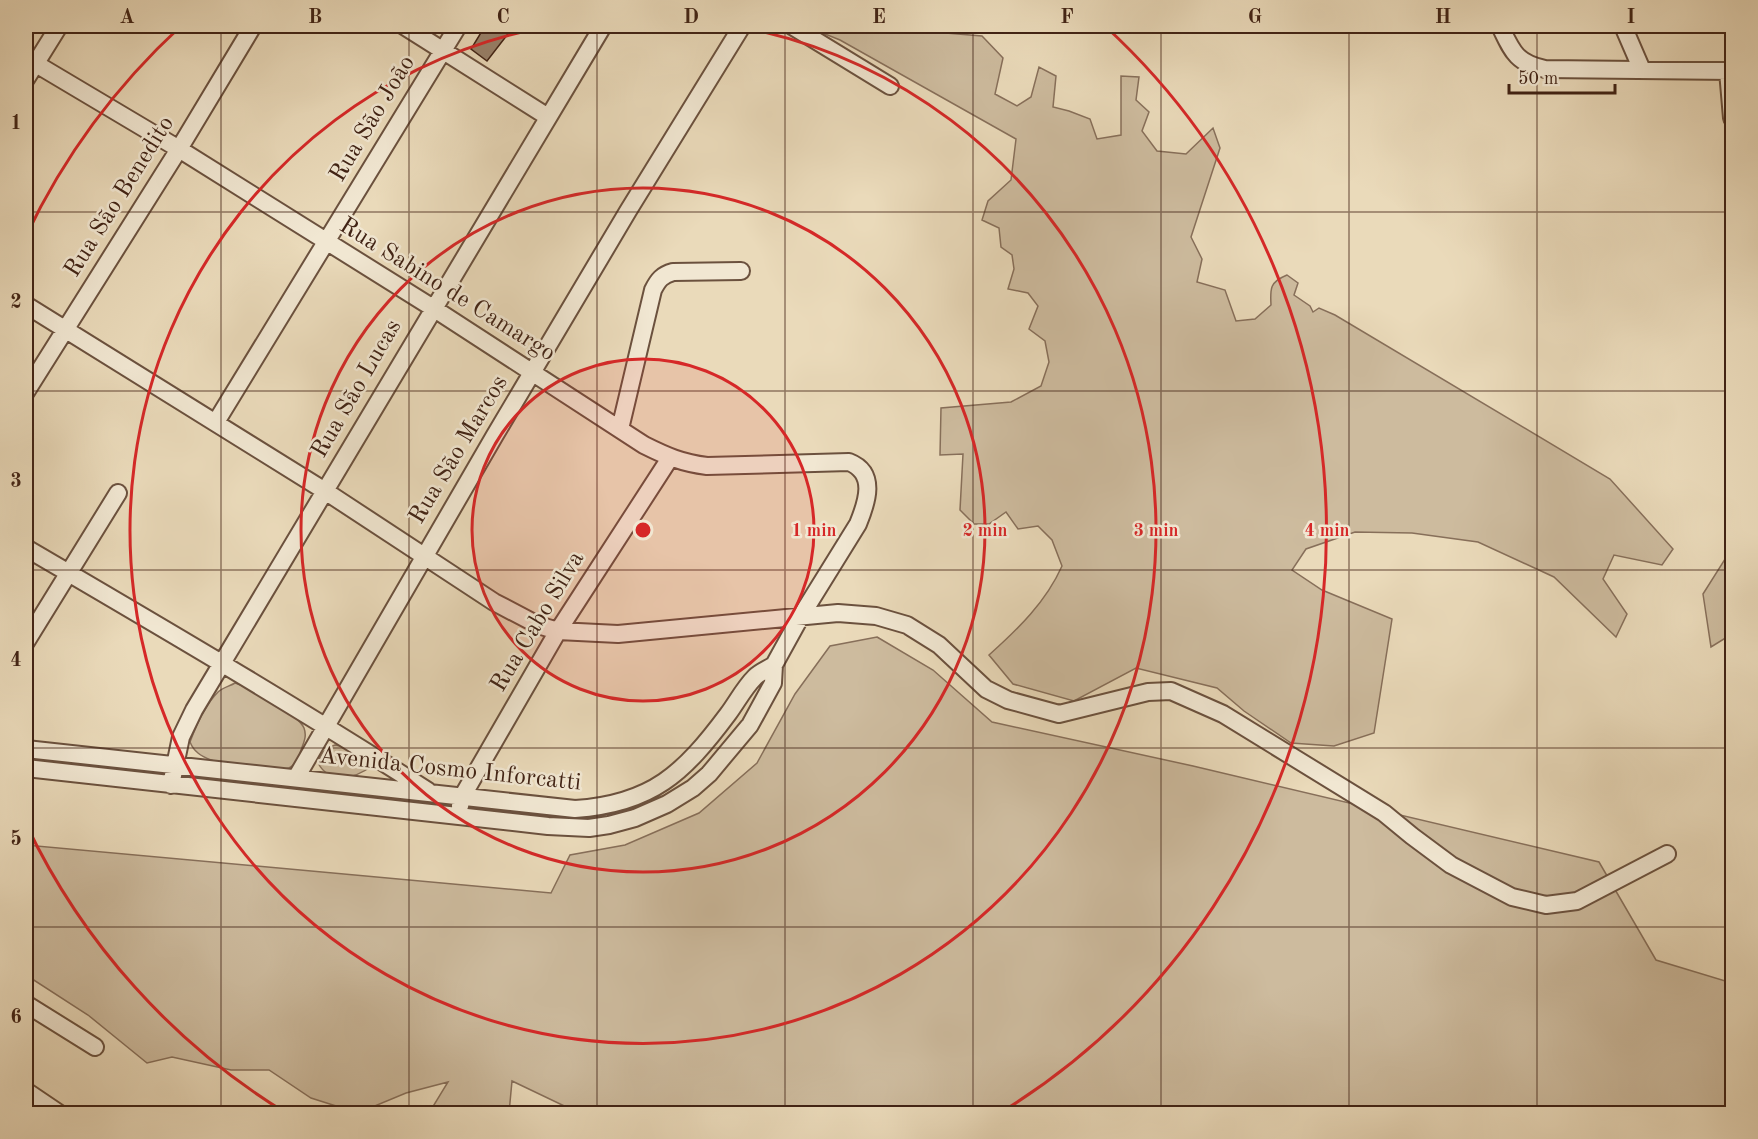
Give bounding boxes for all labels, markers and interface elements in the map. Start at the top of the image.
text: A [119,8,135,28]
text: B [308,8,322,28]
text: C [496,8,510,28]
text: D [683,8,699,28]
text: E [872,8,886,28]
text: F [1060,8,1074,28]
text: G [1248,8,1262,28]
text: H [1435,8,1451,28]
text: I [1627,8,1635,28]
street label: Rua São João [326,52,420,186]
scale bar [1509,57,1616,95]
text: 50 m [1518,70,1558,88]
street label: Rua São Benedito [61,112,179,282]
text: 1 [10,114,22,134]
street label: Rua Sabino de Camargo [335,214,559,366]
text: 2 [10,293,22,313]
street label: Rua São Lucas [308,316,406,462]
street label: Rua São Marcos [405,372,513,528]
text: 3 [10,472,22,492]
centre of rings [633,520,653,540]
text: 1 min [791,522,837,540]
text: 2 min [962,522,1008,540]
text: 3 min [1133,522,1179,540]
text: 4 min [1304,522,1350,540]
street label: Rua Cabo Silva [487,548,589,696]
text: 4 [10,651,22,671]
street label: Avenida Cosmo Inforcatti [318,744,582,796]
text: 5 [10,829,22,850]
text: 6 [10,1008,22,1028]

